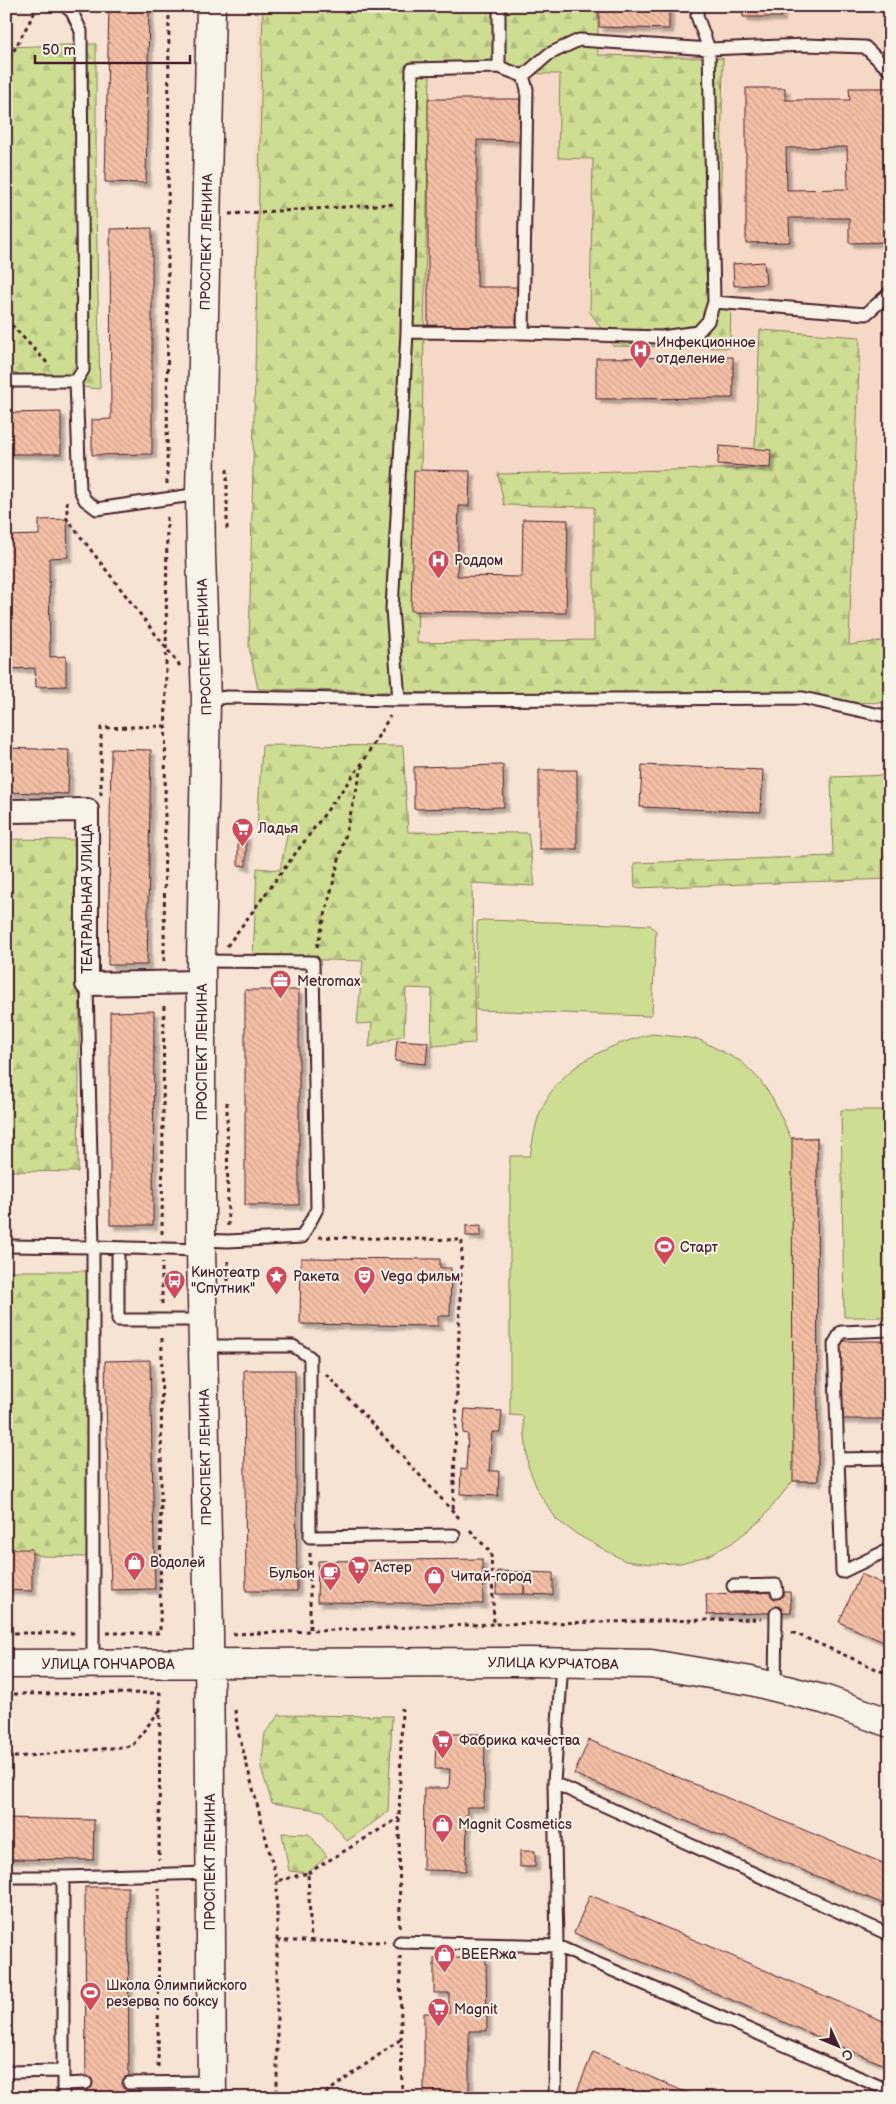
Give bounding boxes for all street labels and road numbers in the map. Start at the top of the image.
street label: ПРОСПЕКТ ЛЕНИНА [197,173,216,311]
street label: ПРОСПЕКТ ЛЕНИНА [194,578,215,716]
street label: ТЕАТРАЛЬНАЯ УЛИЦА [79,824,96,974]
street label: ПРОСПЕКТ ЛЕНИНА [194,983,211,1121]
street label: ПРОСПЕКТ ЛЕНИНА [196,1388,215,1526]
street label: УЛИЦА КУРЧАТОВА [487,1654,619,1673]
street label: УЛИЦА ГОНЧАРОВА [42,1656,175,1673]
street label: ПРОСПЕКТ ЛЕНИНА [202,1793,219,1931]

